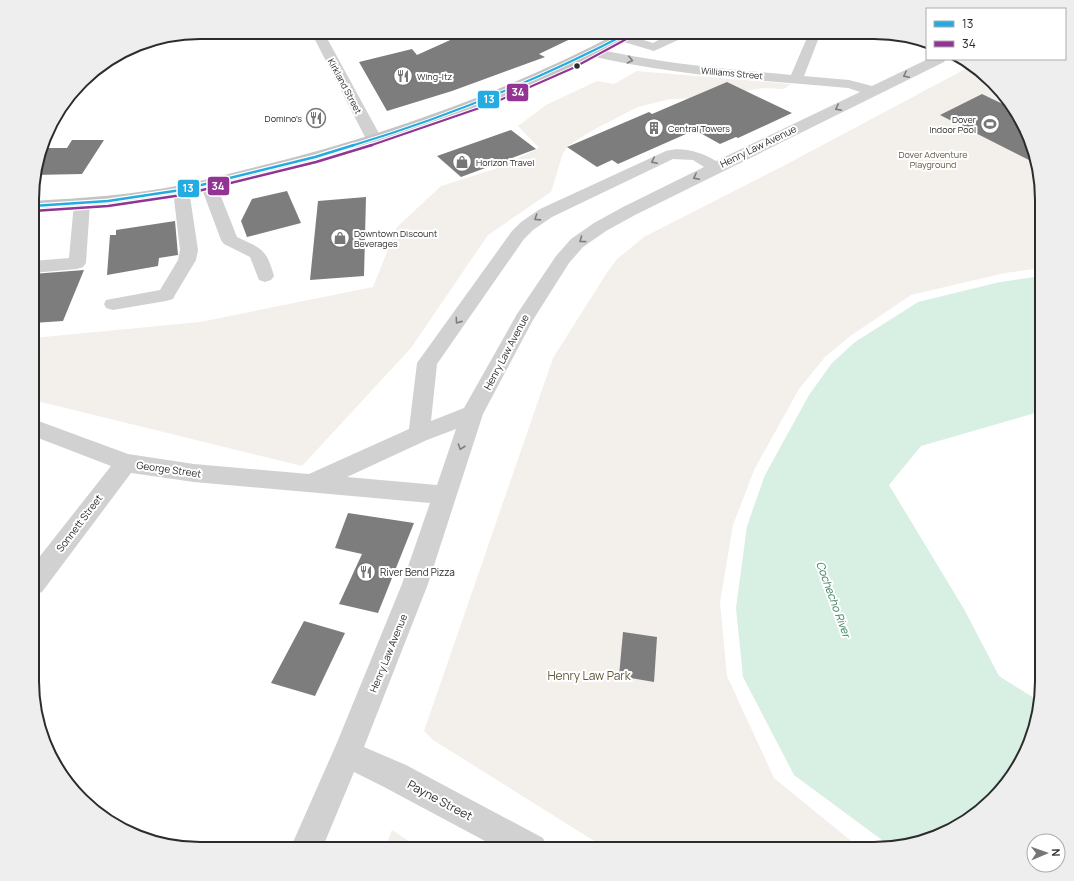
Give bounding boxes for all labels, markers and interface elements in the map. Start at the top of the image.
legend [926,8,1066,60]
text: 13 [962,15,973,32]
text: 34 [962,35,976,52]
street label: Kirkland Street [325,56,365,116]
one-way arrow [627,56,633,64]
unlabelled marker [572,61,582,71]
street label: Williams Street [700,64,764,82]
restaurant icon: Wing-Itz [392,65,414,87]
place label: Wing-Itz [417,70,453,83]
one-way arrow [903,70,910,78]
line badge: 34 [506,83,529,102]
text: 34 [511,84,525,99]
line badge: 13 [477,90,500,109]
text: 13 [483,91,495,106]
one-way arrow [835,103,842,111]
restaurant icon: Domino's [305,107,327,129]
place label: Domino's [265,112,302,125]
place label: Dover Indoor Pool [929,113,977,136]
sports icon: Dover Indoor Pool [979,113,1001,135]
building icon: Central Towers [643,117,665,139]
street label: Henry Law Avenue [717,121,799,171]
place label: Central Towers [668,122,730,135]
park label: Dover Adventure Playground [898,148,968,171]
shop icon: Horizon Travel [451,151,473,173]
place label: Horizon Travel [476,156,534,169]
one-way arrow [650,156,658,164]
one-way arrow [693,172,700,180]
line badge: 34 [207,176,230,196]
text: 34 [211,178,225,193]
line badge: 13 [177,179,200,198]
text: 13 [182,180,194,195]
one-way arrow [534,214,541,221]
shop icon: Downtown Discount Beverages [329,227,351,249]
place label: Downtown Discount Beverages [354,227,438,250]
one-way arrow [579,235,586,243]
street label: Henry Law Avenue [480,312,532,392]
one-way arrow [456,316,463,323]
one-way arrow [457,443,466,450]
street label: George Street [136,458,202,480]
street label: Sonnett Street [53,491,105,555]
water label: Cochecho River [813,559,855,641]
restaurant icon: River Bend Pizza [355,561,377,583]
place label: River Bend Pizza [380,565,455,579]
street label: Henry Law Avenue [366,611,410,694]
park label: Henry Law Park [547,667,632,684]
street label: Payne Street [405,776,476,824]
north arrow [1026,833,1066,873]
text: N [1049,848,1064,857]

